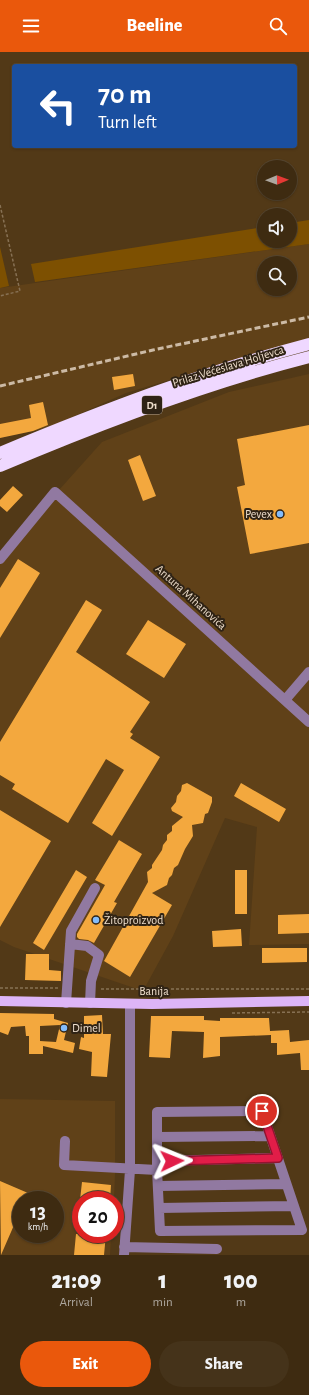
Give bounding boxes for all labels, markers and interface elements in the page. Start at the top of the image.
icon: menu [20,15,42,37]
icon: search [267,15,289,37]
text: Beeline [127,17,182,35]
icon: left [32,80,84,132]
text: 70 m [98,81,152,109]
text: Turn left [98,114,157,132]
north arrow [257,160,297,200]
map controls [257,160,297,296]
button: sound [257,208,297,248]
button: search [257,256,297,296]
street label: Prilaz Većeslava Holjevca [171,343,286,390]
road number: D1 [142,396,162,414]
place label: Pevex [245,508,272,520]
marker: Pevex [275,509,285,519]
street label: Antuna Mihanovića [153,562,229,632]
place label: Žitoproizvod [104,913,163,926]
marker: Žitoproizvod [91,915,101,925]
street label: Banija [139,985,169,998]
place label: Dimel [72,1022,101,1034]
marker: Dimel [59,1023,69,1033]
pin [245,1094,279,1128]
icon: arrive [251,1100,273,1122]
position arrow [151,1140,193,1182]
speed limit sign: 20 [72,1191,124,1243]
text: 13 [30,1202,46,1222]
text: km/h [28,1222,48,1232]
text: 21:09 [51,1269,101,1293]
text: 1 [158,1269,167,1293]
text: 100 [224,1269,258,1293]
text: Arrival [60,1296,93,1309]
text: min [153,1296,173,1309]
text: m [236,1296,246,1309]
button: Exit [20,1341,151,1387]
button: Share [159,1341,289,1387]

